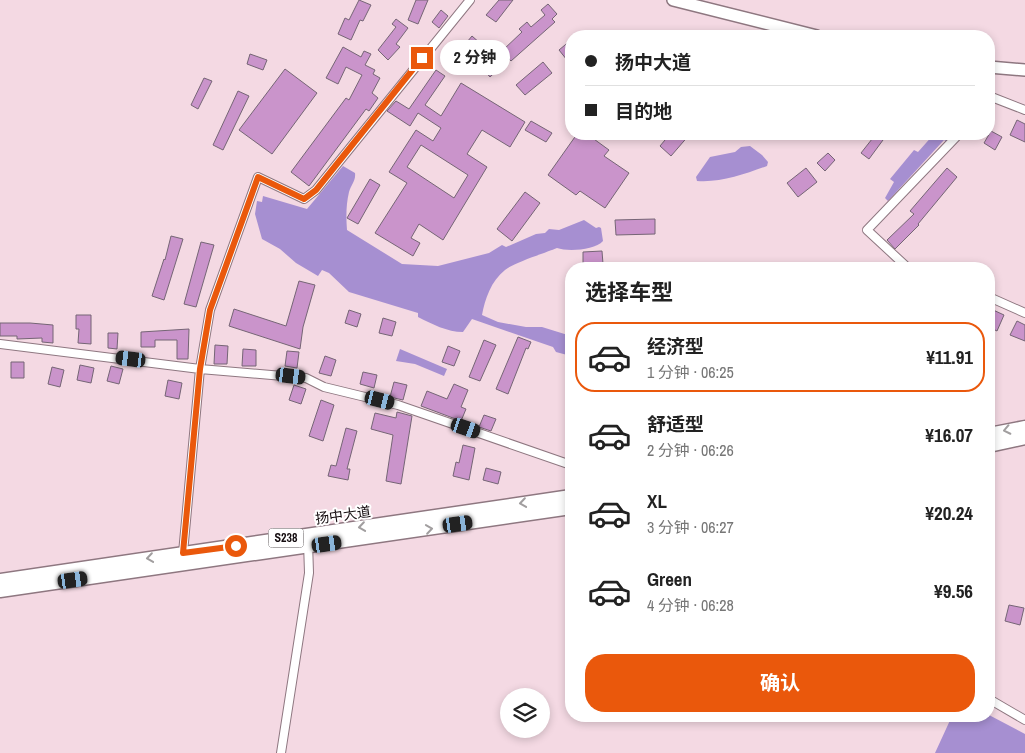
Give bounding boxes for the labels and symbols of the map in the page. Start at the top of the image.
callout: 2 分钟 [440,40,510,76]
route end [411,47,433,69]
car [115,350,146,368]
car [275,367,306,385]
car [363,389,396,411]
car [449,416,482,440]
one-way arrow [1002,425,1011,435]
one-way arrow [519,498,527,508]
street label: 扬中大道 [314,502,372,528]
car [442,514,473,534]
one-way arrow [358,521,366,532]
one-way arrow [425,524,434,534]
road number: S238 [268,528,304,548]
car [311,534,342,554]
route start [225,535,247,557]
one-way arrow [145,553,154,563]
car [57,570,88,590]

